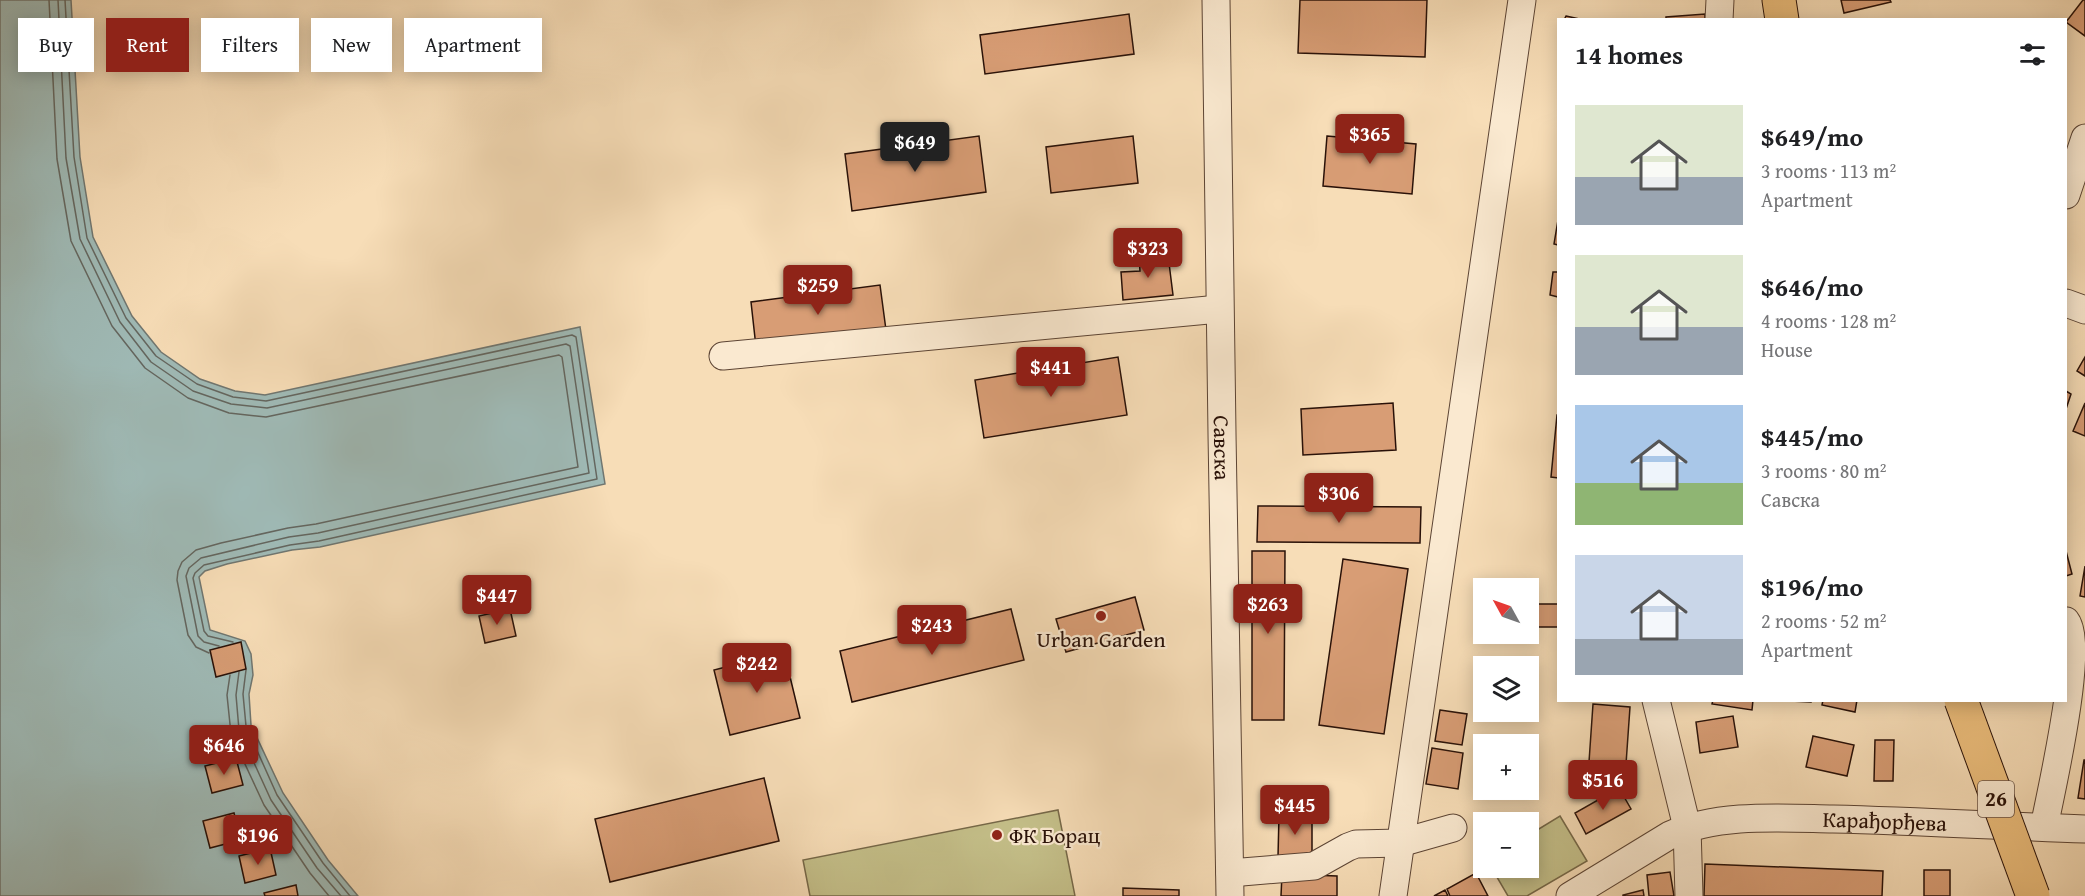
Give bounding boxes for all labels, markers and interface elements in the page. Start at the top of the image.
chip: Buy [18,18,94,72]
chip: Rent [106,18,189,72]
chip: Filters [201,18,299,72]
chip: New [311,18,392,72]
chip: Apartment [404,18,542,72]
text: 14 homes [1575,35,1683,74]
icon: filters [2016,38,2049,71]
pin: $365 [1334,114,1406,165]
text: $649/mo [1761,117,1863,156]
text: $365 [1349,119,1391,148]
pin: $649 [879,122,951,173]
text: $649 [894,127,936,156]
icon: home [1623,129,1695,201]
text: 3 rooms · 113 m² [1761,156,1896,185]
text: Apartment [1761,185,1853,214]
pin: $323 [1112,228,1184,279]
text: $323 [1127,233,1169,262]
pin: $259 [782,265,854,316]
text: $646/mo [1761,267,1863,306]
text: $259 [797,270,839,299]
icon: home [1623,279,1695,351]
text: 4 rooms · 128 m² [1761,306,1896,335]
text: House [1761,335,1813,364]
pin: $441 [1015,347,1087,398]
text: $441 [1030,352,1072,381]
street label: Савска [1206,415,1239,481]
text: $445/mo [1761,417,1863,456]
icon: home [1623,429,1695,501]
text: 3 rooms · 80 m² [1761,456,1887,485]
pin: $306 [1303,473,1375,524]
text: $306 [1318,478,1360,507]
text: Савска [1761,485,1820,514]
text: $196/mo [1761,567,1863,606]
pin: $447 [461,575,533,626]
north arrow [1473,578,1539,644]
map controls [1473,578,1539,878]
icon: home [1623,579,1695,651]
text: $447 [476,580,518,609]
pin: $263 [1232,584,1304,635]
text: $263 [1247,589,1289,618]
pin: $243 [896,605,968,656]
text: 2 rooms · 52 m² [1761,606,1887,635]
marker: Urban Garden [1094,609,1108,623]
text: $243 [911,610,953,639]
place label: Urban Garden [1036,623,1166,655]
text: Apartment [1761,635,1853,664]
pin: $242 [721,643,793,694]
text: $242 [736,648,778,677]
button: layers [1473,656,1539,722]
pin: $646 [188,725,260,776]
text: $646 [203,730,245,759]
button: + [1473,734,1539,800]
pin: $516 [1567,760,1639,811]
text: $516 [1582,765,1624,794]
road number: 26 [1978,781,2014,817]
pin: $445 [1259,785,1331,836]
text: $445 [1274,790,1316,819]
street label: Карађорђева [1822,803,1948,839]
button: − [1473,812,1539,878]
pin: $196 [222,815,294,866]
place label: ФК Борац [1009,819,1101,851]
text: $196 [237,820,279,849]
marker: ФК Борац [990,828,1004,842]

